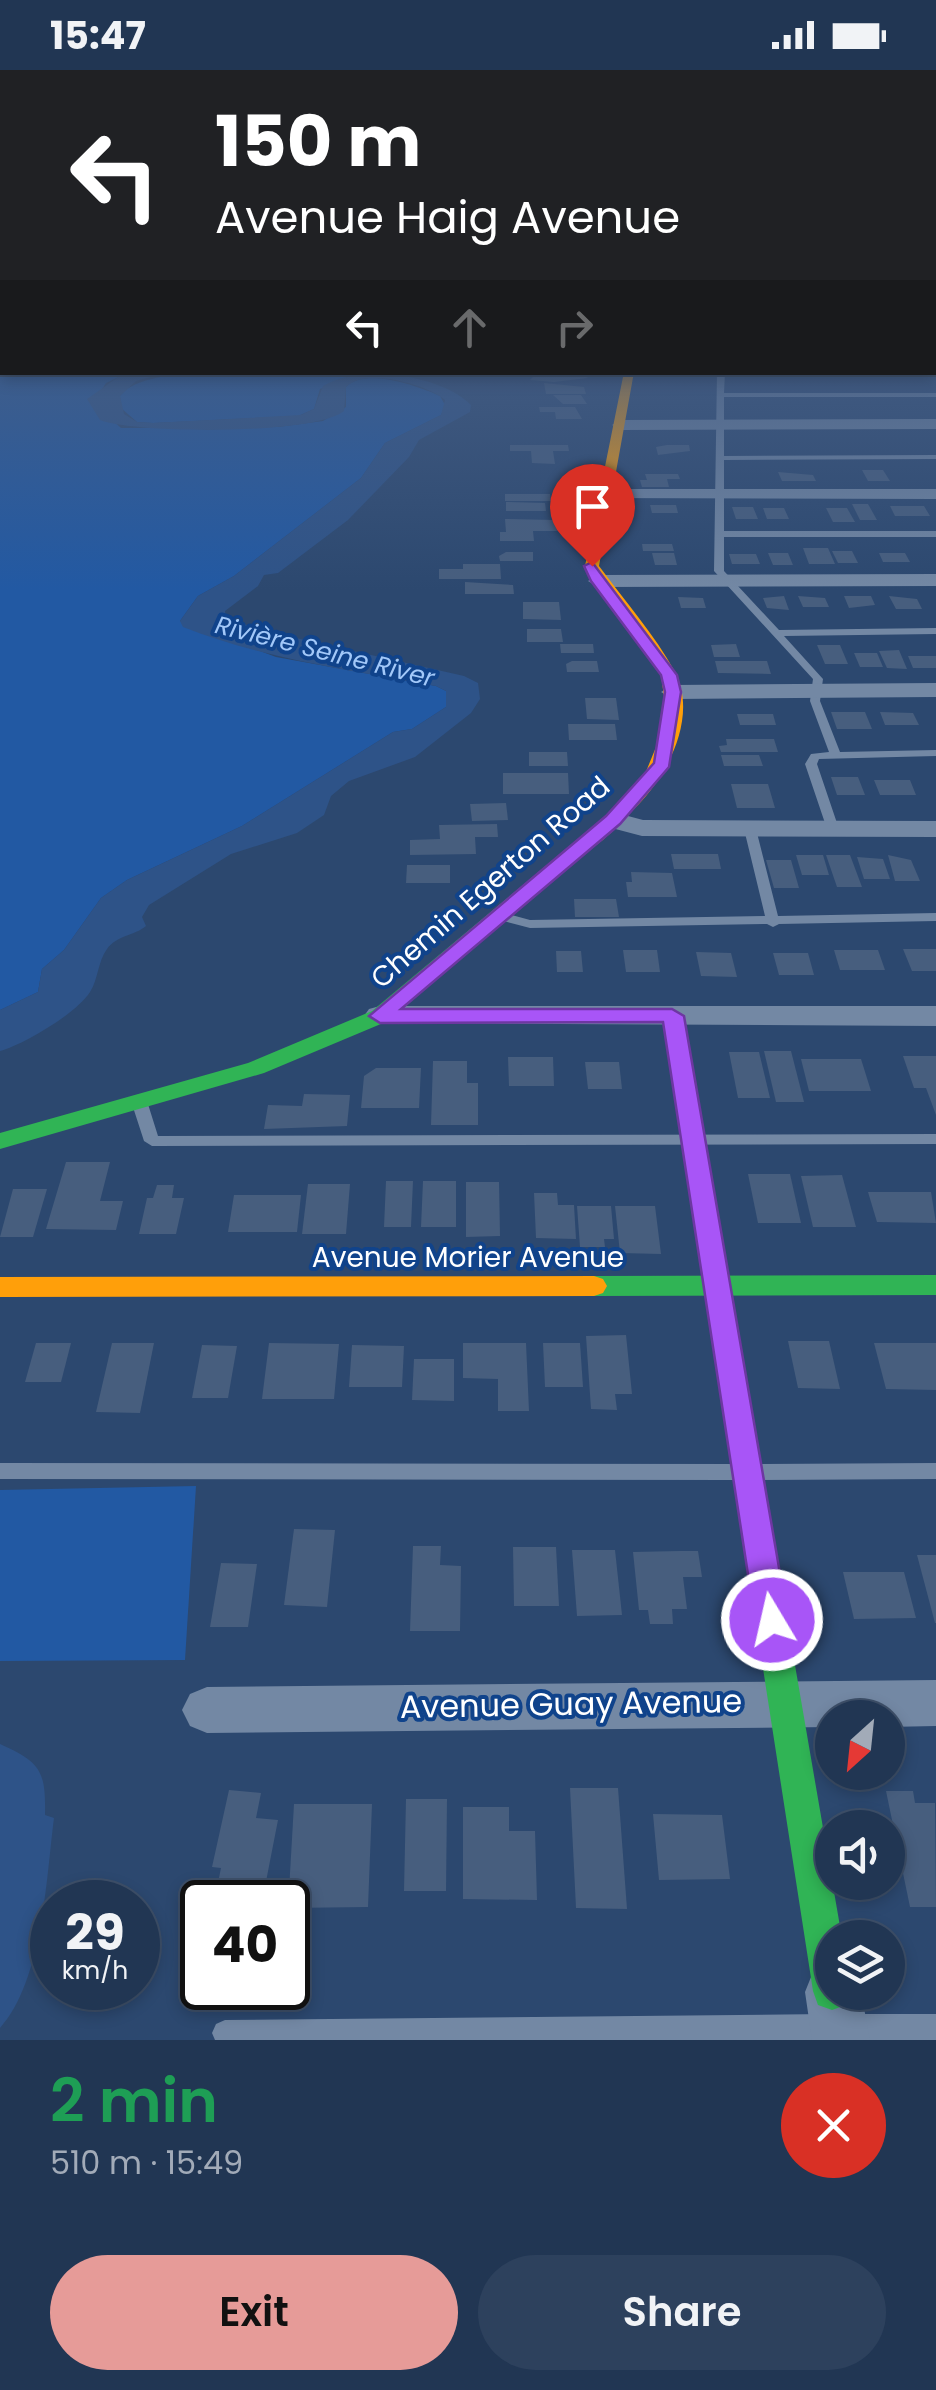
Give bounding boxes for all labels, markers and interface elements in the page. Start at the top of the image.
text: 15:47 [50,9,146,62]
text: 150 m [215,92,421,191]
icon: left [50,110,180,240]
text: Avenue Haig Avenue [215,186,680,249]
icon: left [337,300,392,355]
icon: ahead [442,300,497,355]
icon: right [547,300,602,355]
pin [550,464,635,567]
icon: arrive [565,479,620,534]
water label: Rivière Seine River [212,607,439,696]
street label: Chemin Egerton Road [362,767,618,997]
street label: Avenue Morier Avenue [312,1238,624,1277]
position arrow [720,1568,824,1672]
street label: Avenue Guay Avenue [399,1678,743,1729]
north arrow [815,1700,905,1790]
map controls [815,1700,905,2010]
button: sound [815,1810,905,1900]
speed limit sign: 40 [180,1880,310,2010]
text: 29 [65,1897,125,1968]
button: layers [815,1920,905,2010]
text: km/h [62,1953,128,1988]
text: 2 min [50,2059,218,2143]
button: close [781,2073,886,2178]
text: 510 m · 15:49 [50,2140,243,2185]
button: Exit [50,2255,458,2370]
button: Share [478,2255,886,2370]

